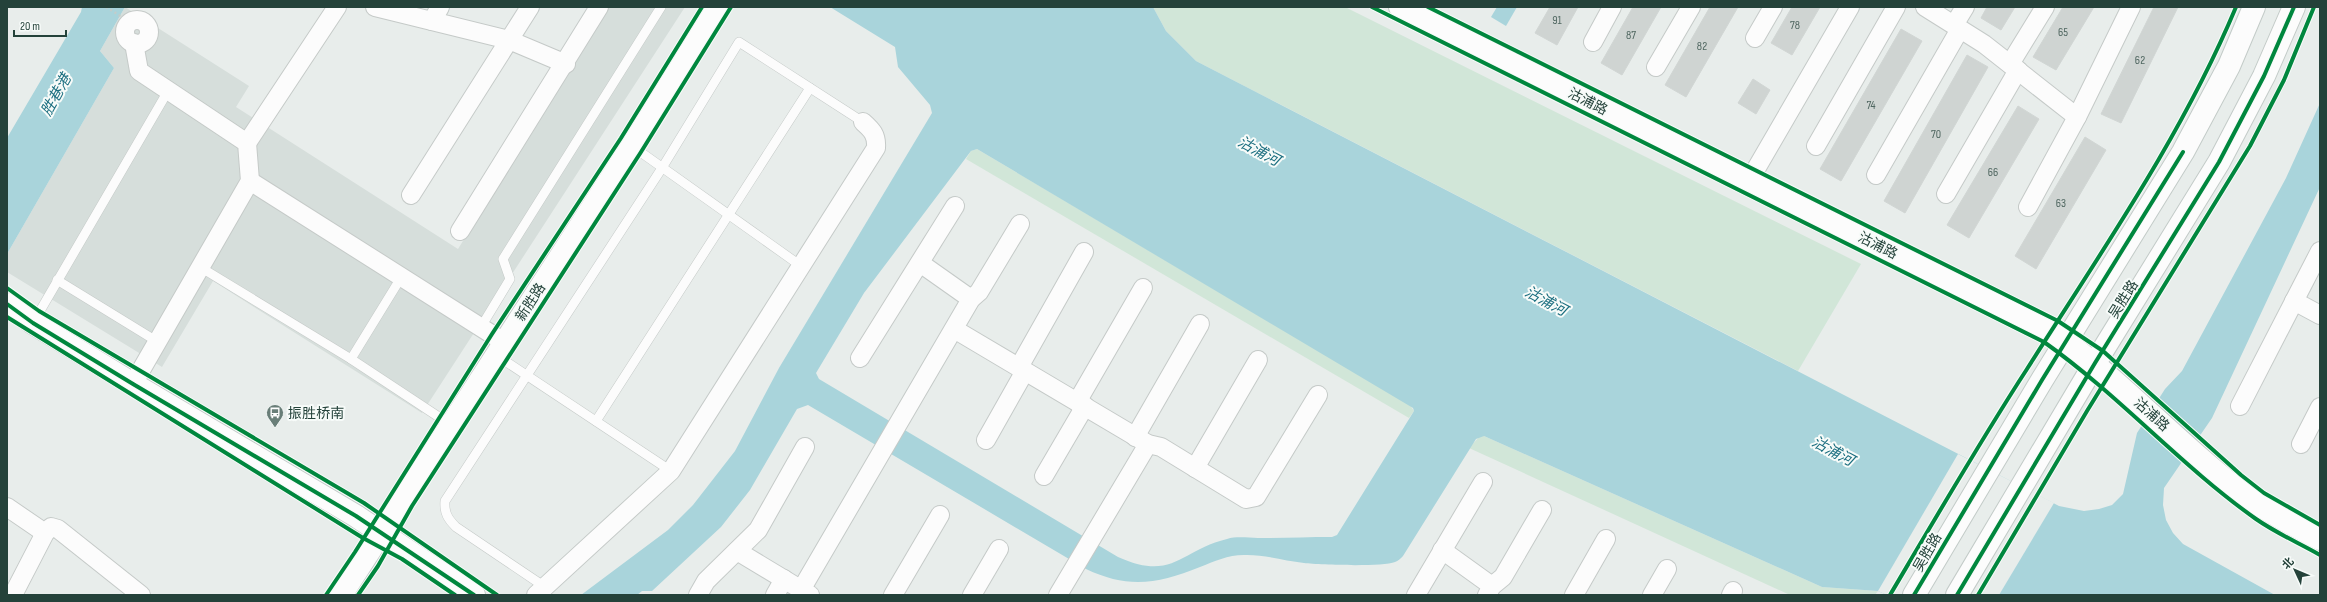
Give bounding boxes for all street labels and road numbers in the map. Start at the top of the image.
street label: 沽浦路 [1565,84,1610,119]
street label: 沽浦路 [1855,228,1900,263]
street label: 吴胜路 [2105,277,2142,322]
street label: 新胜路 [512,280,549,325]
street label: 沽浦路 [2130,394,2173,435]
street label: 吴胜路 [1910,530,1945,575]

